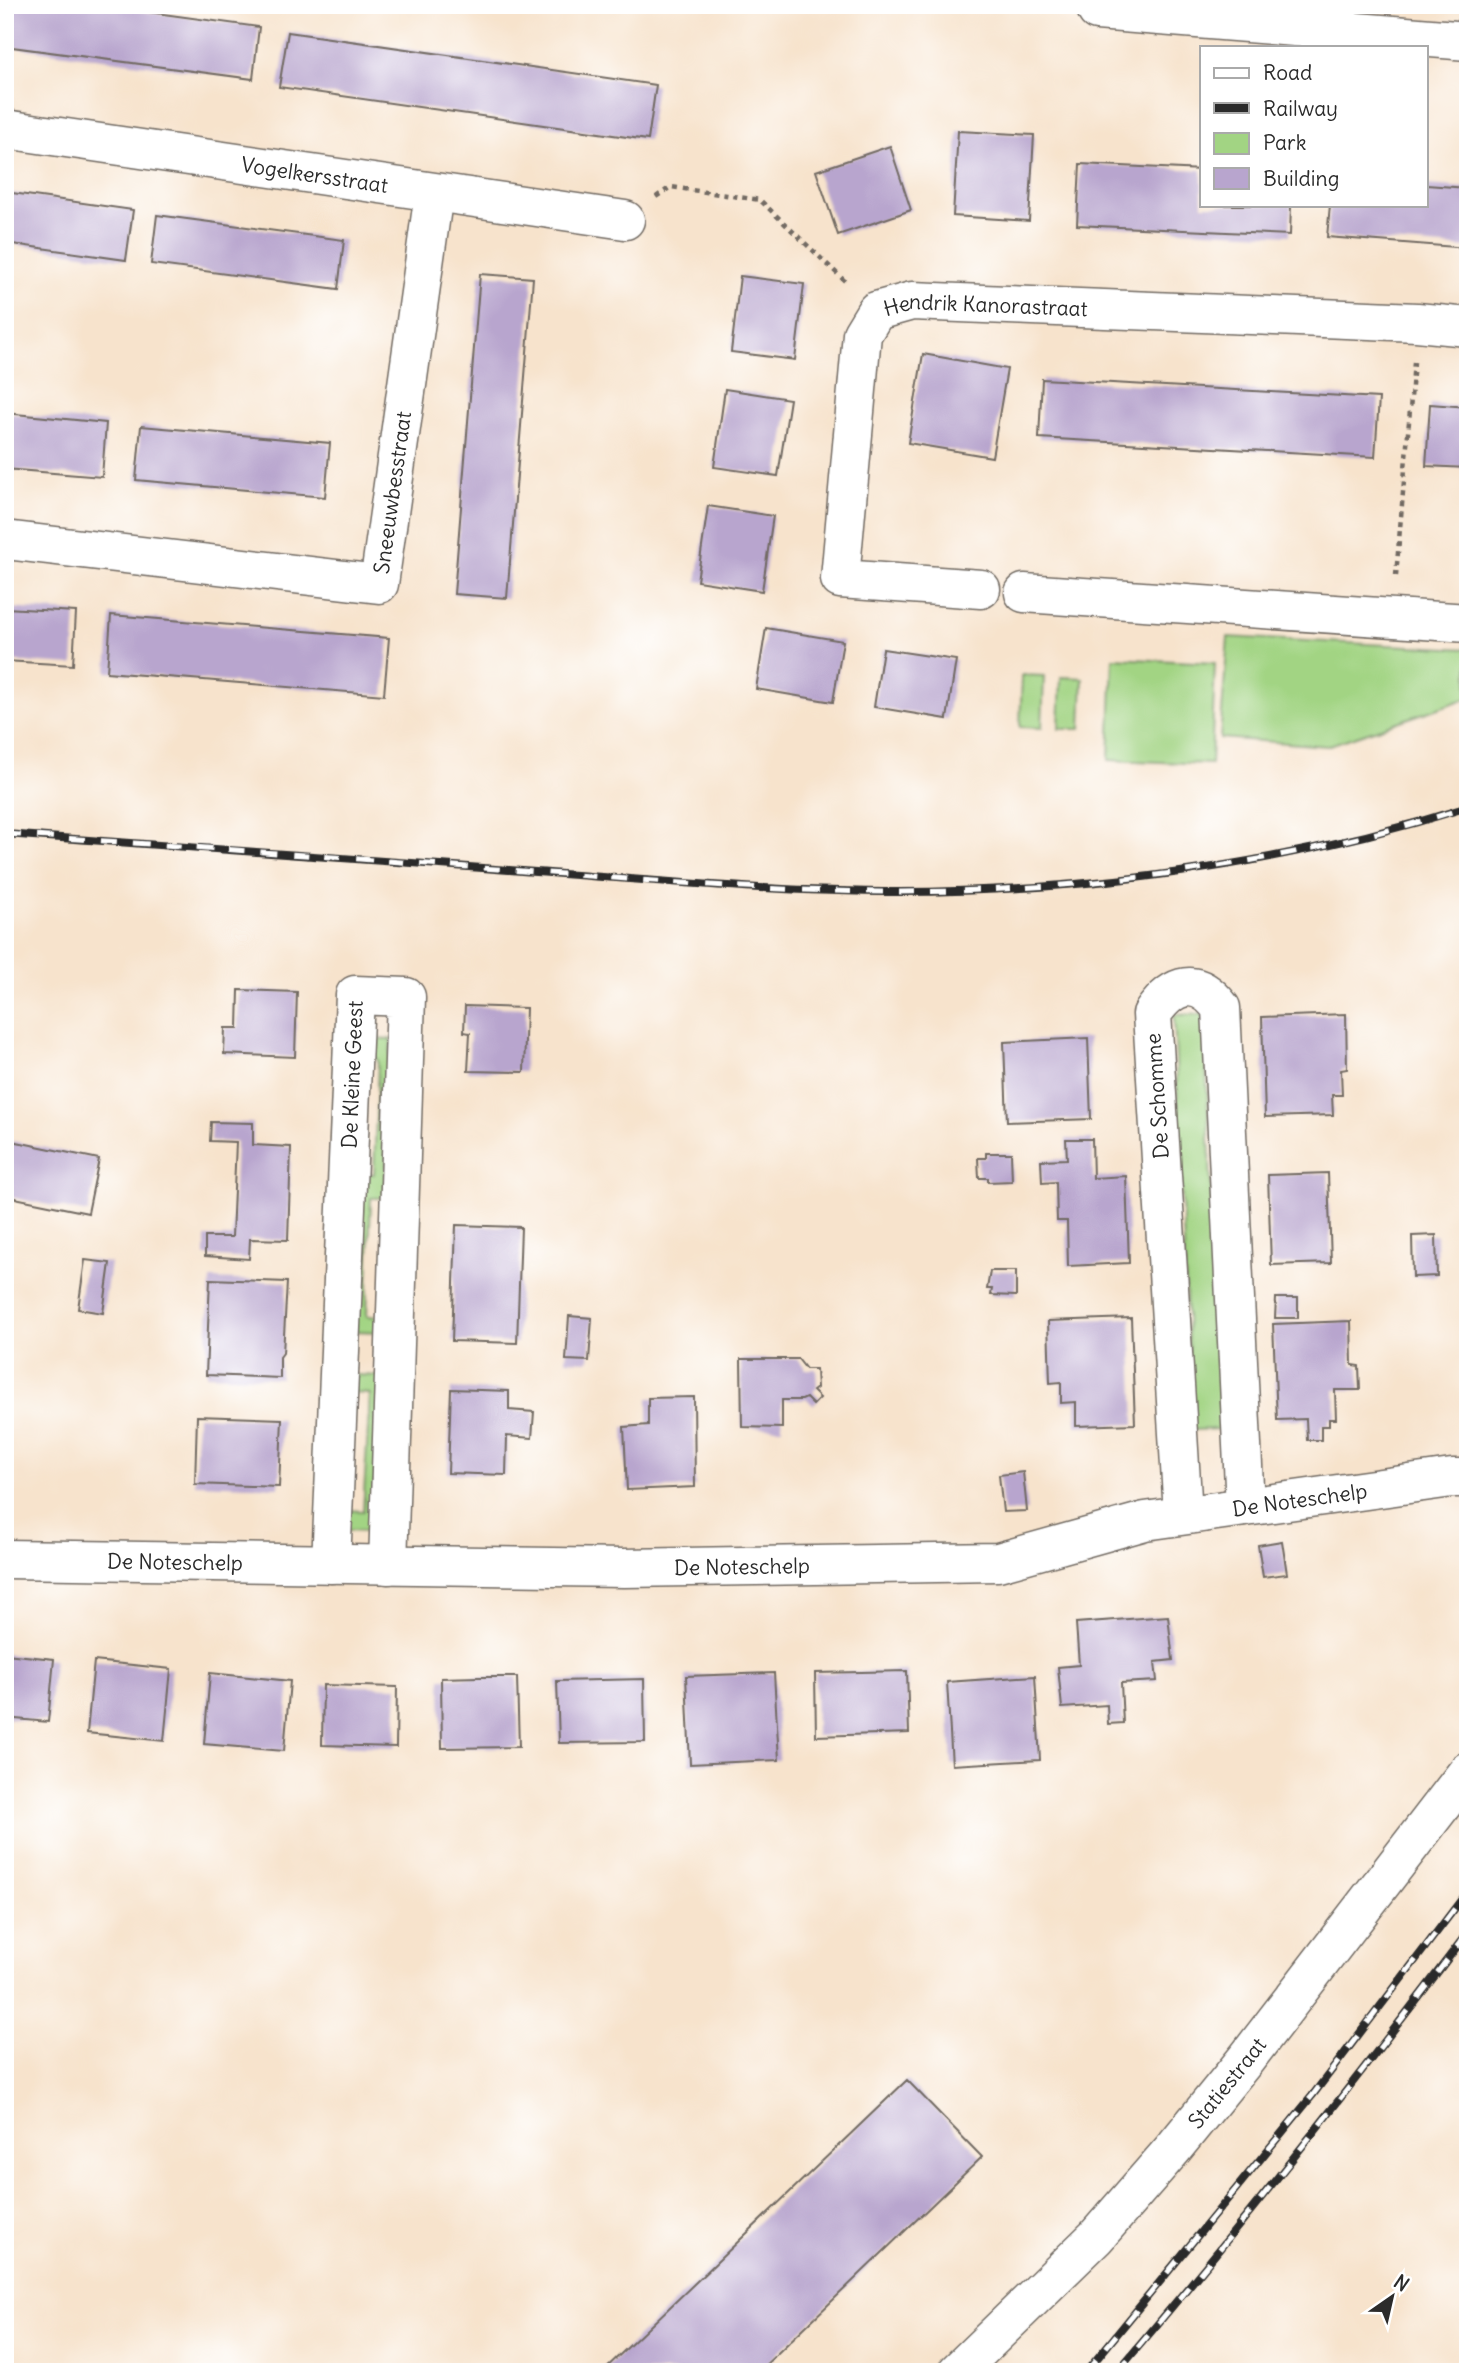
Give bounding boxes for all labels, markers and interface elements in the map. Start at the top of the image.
legend [1200,46,1428,206]
text: Road [1263,59,1312,86]
text: Railway [1263,95,1338,122]
text: Park [1263,129,1306,156]
street label: Vogelkersstraat [240,150,390,199]
text: Building [1263,165,1339,192]
street label: Hendrik Kanorastraat [880,287,1088,322]
street label: Sneeuwbesstraat [367,410,417,575]
street label: De Kleine Geest [335,1000,368,1149]
street label: De Schomme [1139,1032,1175,1160]
street label: De Noteschelp [1231,1477,1369,1522]
street label: De Noteschelp [107,1547,243,1576]
street label: De Noteschelp [674,1552,810,1581]
street label: Statiestraat [1182,2032,1272,2134]
north arrow [1358,2262,1428,2332]
text: N [1389,2269,1414,2297]

